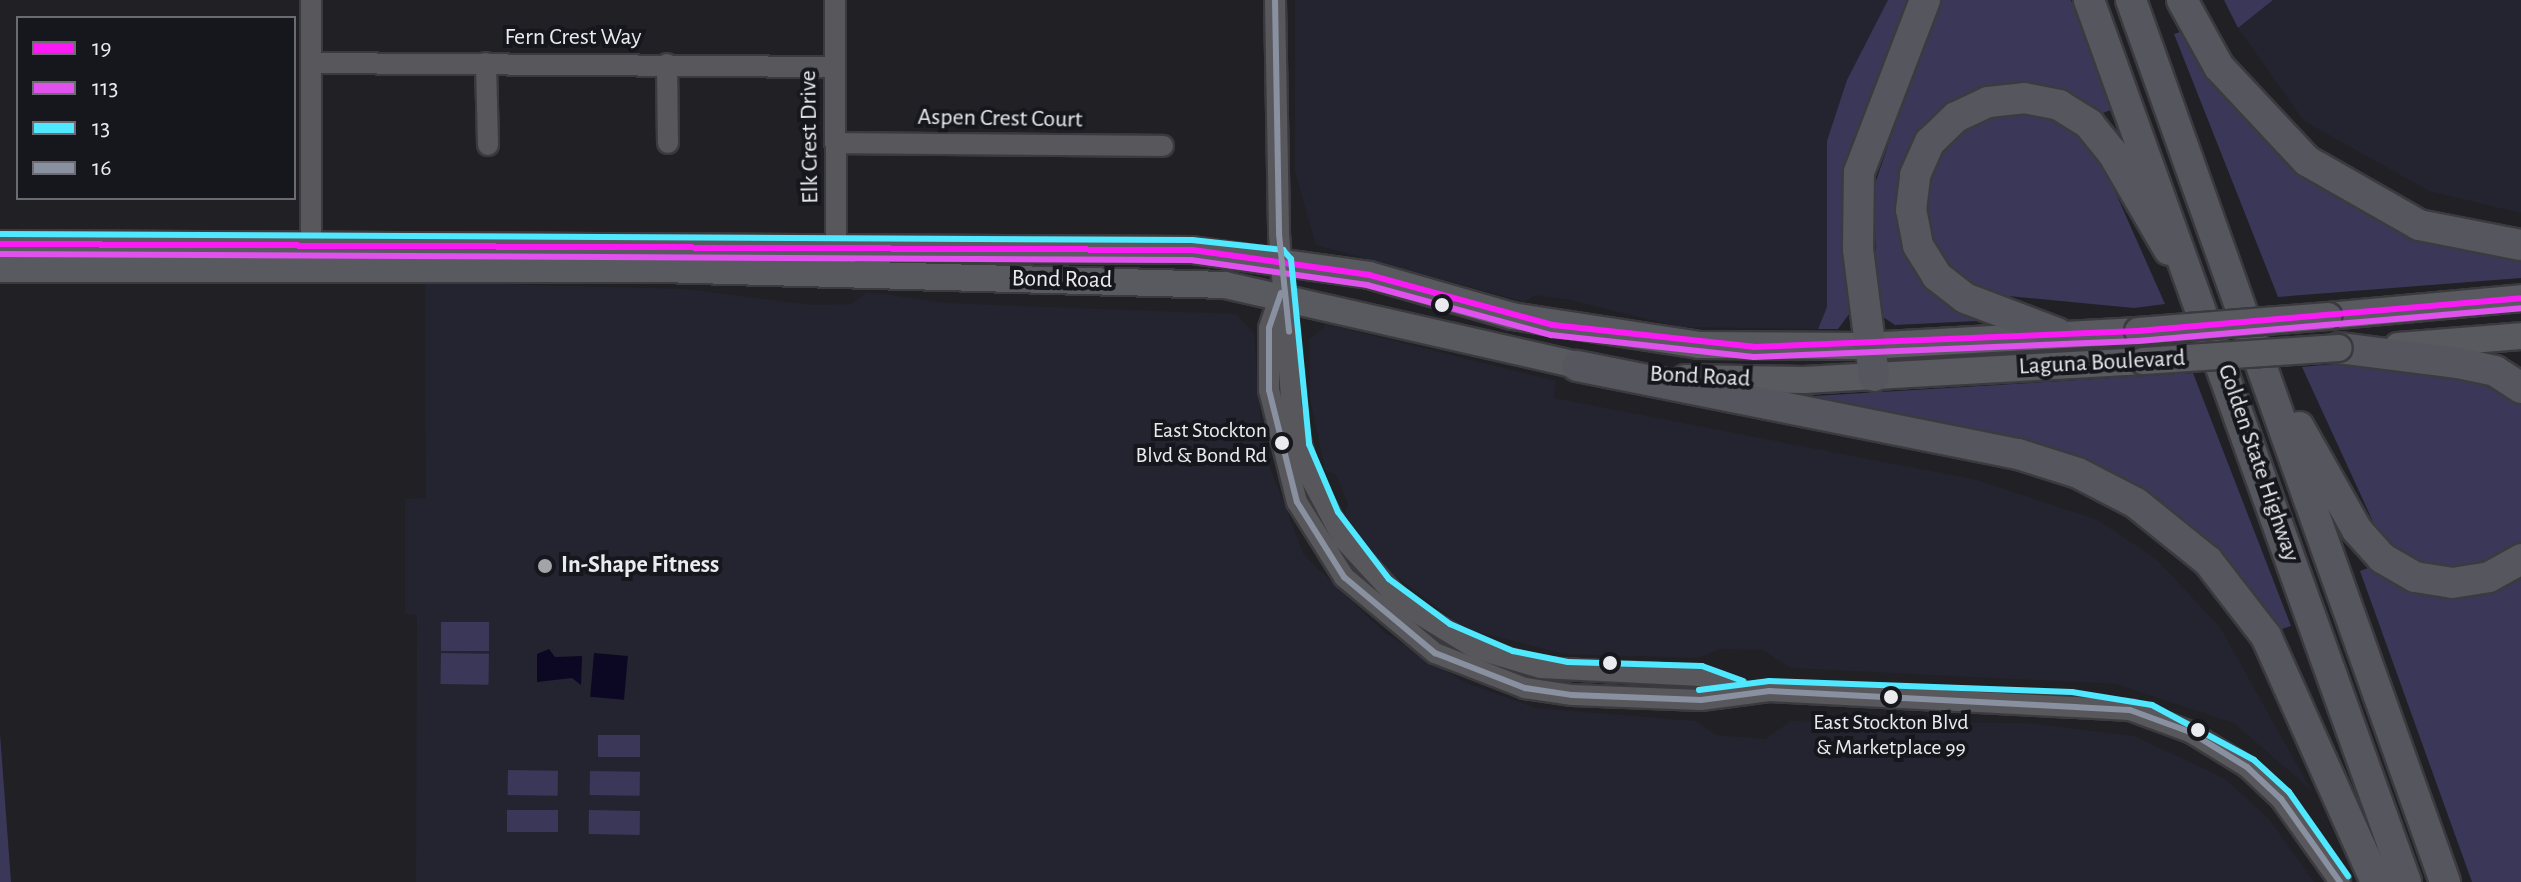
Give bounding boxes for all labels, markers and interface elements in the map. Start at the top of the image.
legend [16,16,296,200]
street label: Fern Crest Way [504,24,642,52]
text: 19 [92,36,112,60]
street label: Elk Crest Drive [794,70,826,204]
text: 113 [92,76,118,100]
street label: Aspen Crest Court [917,103,1083,135]
text: 13 [92,116,110,140]
text: 16 [92,156,112,180]
street label: Bond Road [1011,265,1113,295]
unlabelled marker [1434,297,1450,313]
street label: Laguna Boulevard [2018,344,2186,382]
street label: Bond Road [1649,360,1751,394]
street label: Golden State Highway [2211,361,2305,565]
place label: East Stockton Blvd & Bond Rd [1135,417,1267,468]
marker: East Stockton Blvd & Bond Rd [1274,435,1290,451]
place label: In-Shape Fitness [561,552,719,580]
marker: In-Shape Fitness [536,557,554,575]
unlabelled marker [1602,655,1618,671]
marker: East Stockton Blvd & Marketplace 99 [1883,689,1899,705]
place label: East Stockton Blvd & Marketplace 99 [1813,709,1969,760]
unlabelled marker [2190,722,2206,738]

